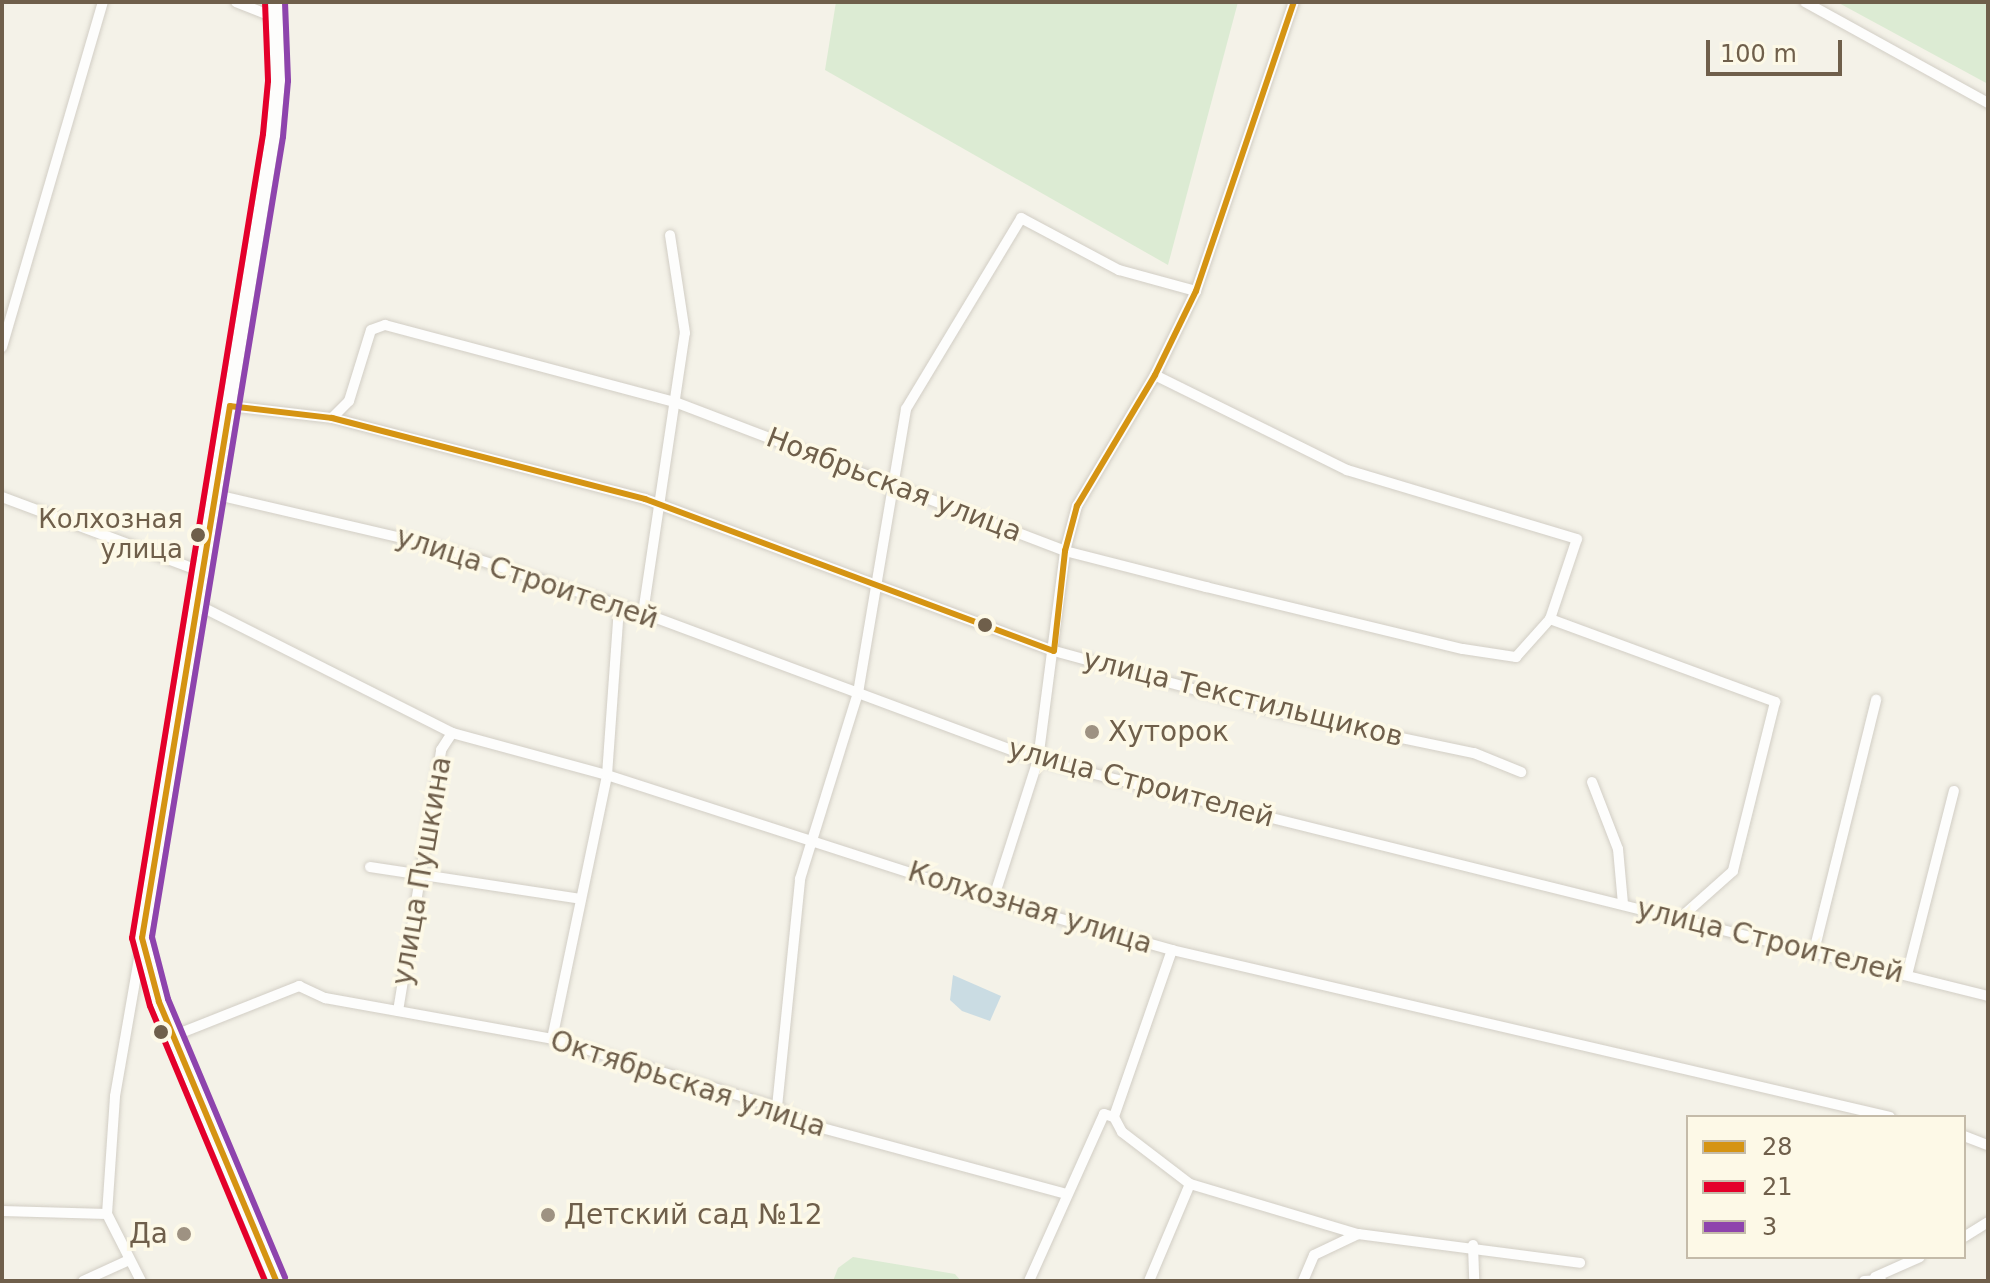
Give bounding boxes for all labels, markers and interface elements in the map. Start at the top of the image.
scale bar [1710,24,1846,74]
text: 100 m [1720,40,1797,68]
street label: Ноябрьская улица [762,421,1026,549]
place label: Колхозная улица [38,504,183,566]
street label: улица Строителей [392,520,662,636]
marker: Колхозная улица [190,527,206,543]
unlabelled marker [977,617,993,633]
street label: улица Текстильщиков [1080,642,1406,754]
place label: Хуторок [1108,715,1229,749]
marker: Хуторок [1083,723,1101,741]
street label: улица Строителей [1005,731,1277,835]
street label: улица Пушкина [385,754,459,988]
street label: Колхозная улица [904,855,1156,961]
street label: улица Строителей [1633,892,1907,990]
unlabelled marker [153,1024,169,1040]
street label: Октябрьская улица [546,1024,830,1144]
legend [1686,1115,1966,1259]
text: 28 [1762,1133,1793,1161]
text: 21 [1762,1173,1793,1201]
place label: Детский сад №12 [564,1198,823,1232]
marker: Детский сад №12 [539,1206,557,1224]
text: 3 [1762,1213,1777,1241]
place label: Да [129,1217,168,1251]
marker: Да [175,1225,193,1243]

